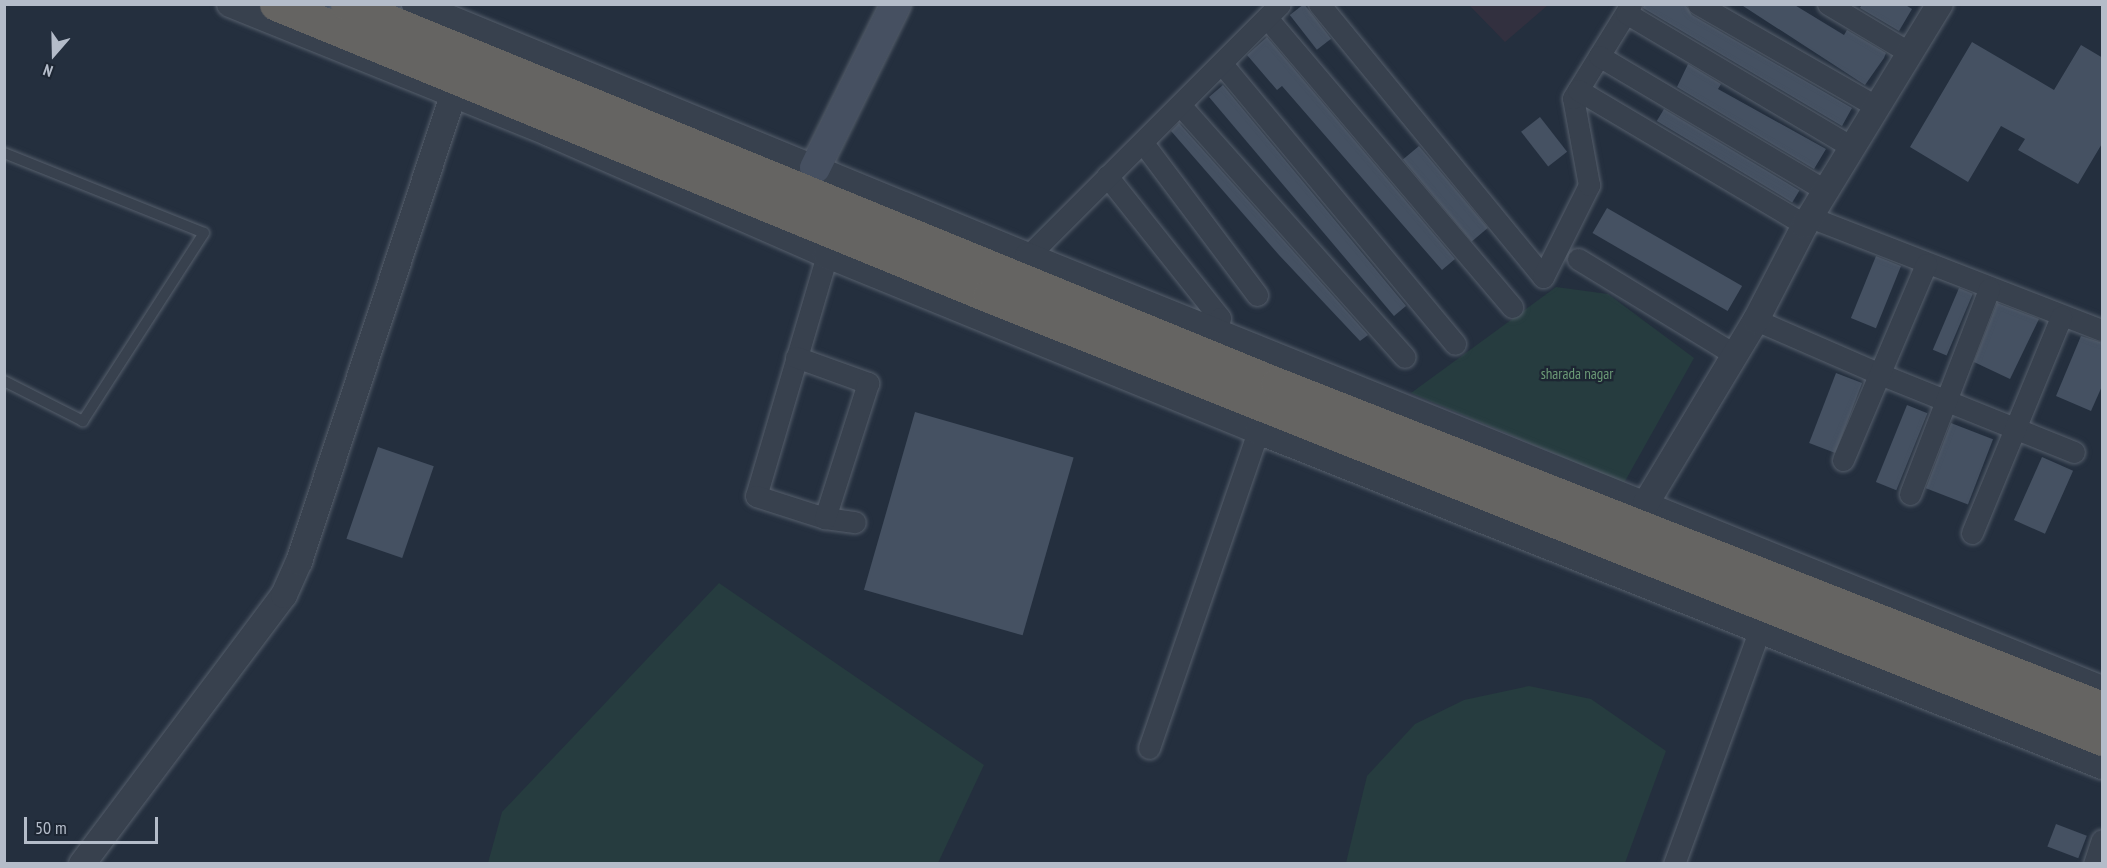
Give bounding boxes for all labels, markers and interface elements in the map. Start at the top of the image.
north arrow [24,24,84,84]
text: N [40,60,55,82]
park label: sharada nagar [1541,365,1613,383]
scale bar [27,805,160,843]
text: 50 m [35,816,67,839]

